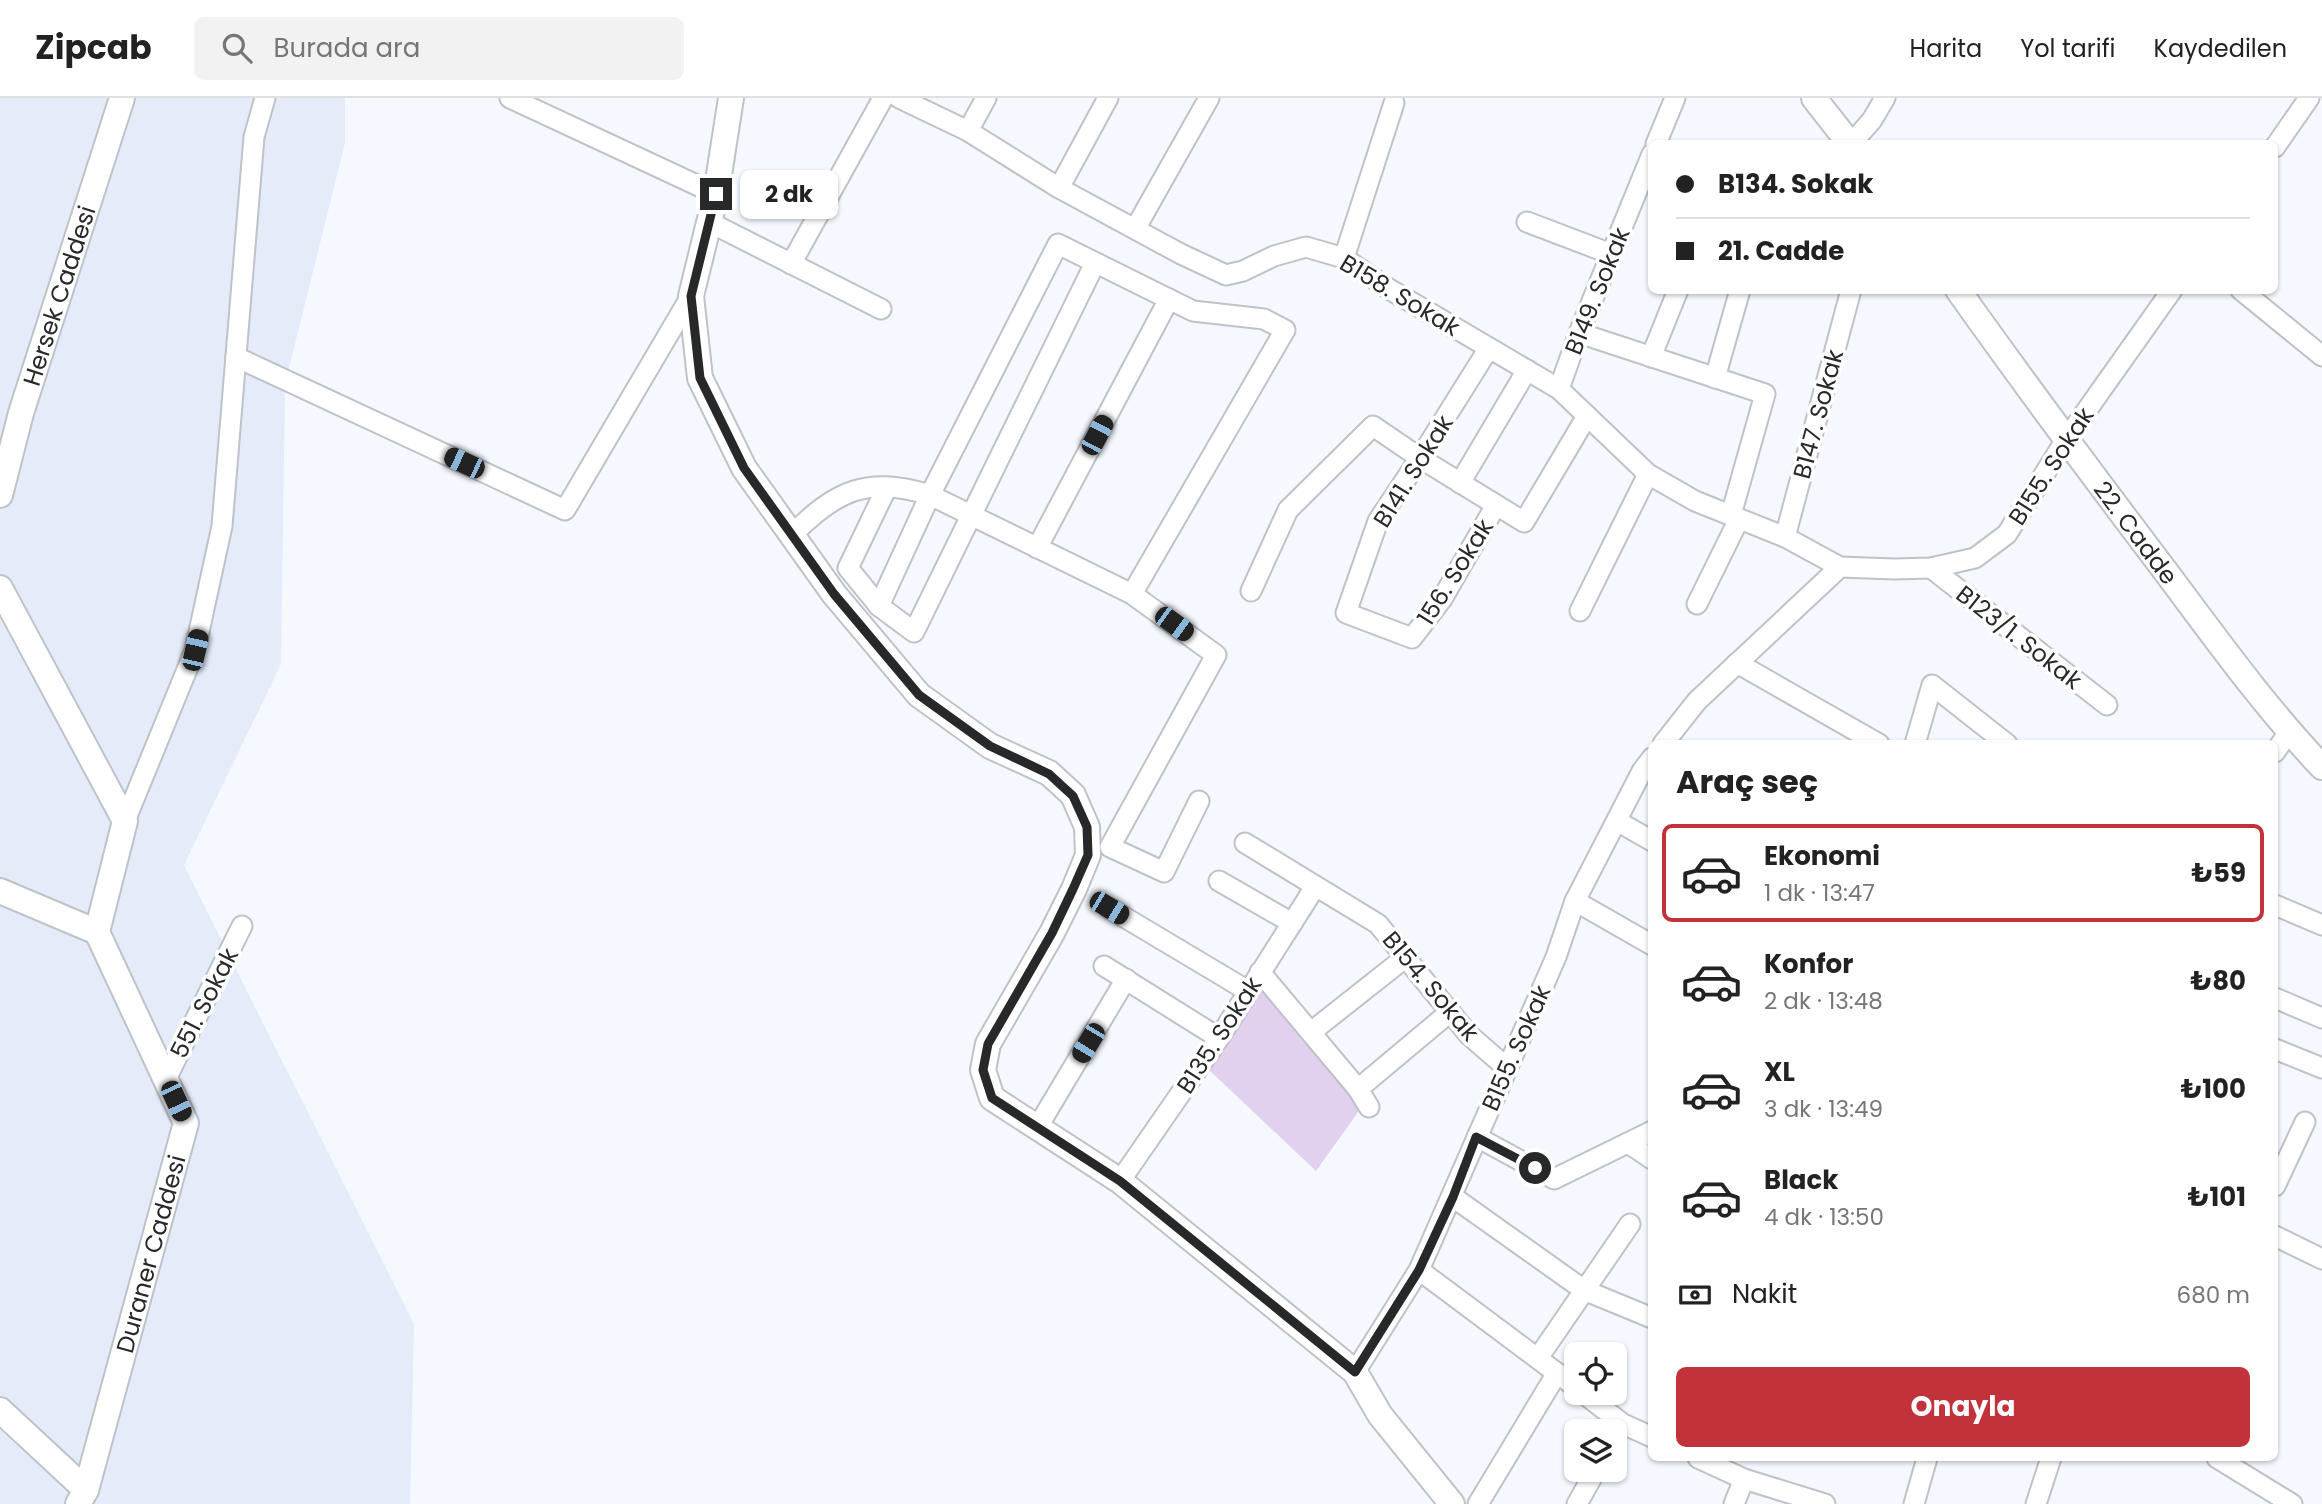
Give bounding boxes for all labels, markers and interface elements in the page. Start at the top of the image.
search box [194,17,684,80]
text: Zipcab [35,24,152,71]
icon: search [218,29,256,67]
text: Burada ara [274,30,420,66]
text: Harita [1910,32,1982,65]
text: Yol tarifi [2020,32,2116,65]
text: Kaydedilen [2154,32,2287,65]
text: B134. Sokak [1718,166,1873,202]
callout: 2 dk [740,170,838,218]
route end [700,178,732,210]
text: 2 dk [765,178,813,210]
street label: Hersek Caddesi [14,201,103,390]
street label: B149. Sokak [1557,222,1638,360]
text: 21. Cadde [1718,233,1844,269]
street label: B158. Sokak [1334,246,1467,344]
street label: B147. Sokak [1785,345,1851,482]
street label: B155. Sokak [2001,400,2102,531]
street label: B141. Sokak [1365,408,1461,534]
car [1078,412,1117,458]
car [441,445,488,481]
street label: 22. Cadde [2086,474,2186,591]
street label: 156. Sokak [1409,512,1501,632]
street label: B123/1. Sokak [1949,577,2089,697]
car [1151,603,1198,645]
car [181,627,210,673]
text: Araç seç [1676,759,1818,804]
text: Ekonomi [1764,838,1880,874]
icon: car [1680,842,1743,905]
text: ₺59 [2191,855,2246,891]
text: 1 dk · 13:47 [1764,877,1875,909]
car [1086,888,1133,928]
street label: B154. Sokak [1375,924,1487,1049]
street label: 551. Sokak [162,942,246,1064]
text: Konfor [1764,946,1853,982]
icon: car [1680,950,1743,1013]
text: ₺80 [2191,963,2246,999]
street label: B135. Sokak [1169,970,1270,1100]
street label: B155. Sokak [1474,979,1559,1116]
text: 2 dk · 13:48 [1764,985,1883,1017]
car [1069,1020,1108,1066]
text: XL [1764,1054,1795,1090]
icon: car [1680,1058,1743,1121]
text: ₺100 [2181,1071,2246,1107]
car [158,1078,195,1124]
text: 3 dk · 13:49 [1764,1093,1883,1125]
street label: Duraner Caddesi [108,1151,193,1356]
route start [1519,1152,1551,1184]
text: Black [1764,1162,1838,1198]
icon: car [1680,1166,1743,1229]
text: ₺101 [2188,1179,2246,1215]
text: 4 dk · 13:50 [1764,1201,1884,1233]
icon: cash [1676,1276,1714,1314]
text: Nakit [1732,1276,1797,1312]
text: 680 m [2177,1279,2250,1311]
map controls [1564,1342,1627,1482]
button: locate [1564,1342,1627,1405]
button: Onayla [1676,1367,2250,1447]
button: layers [1564,1419,1627,1482]

